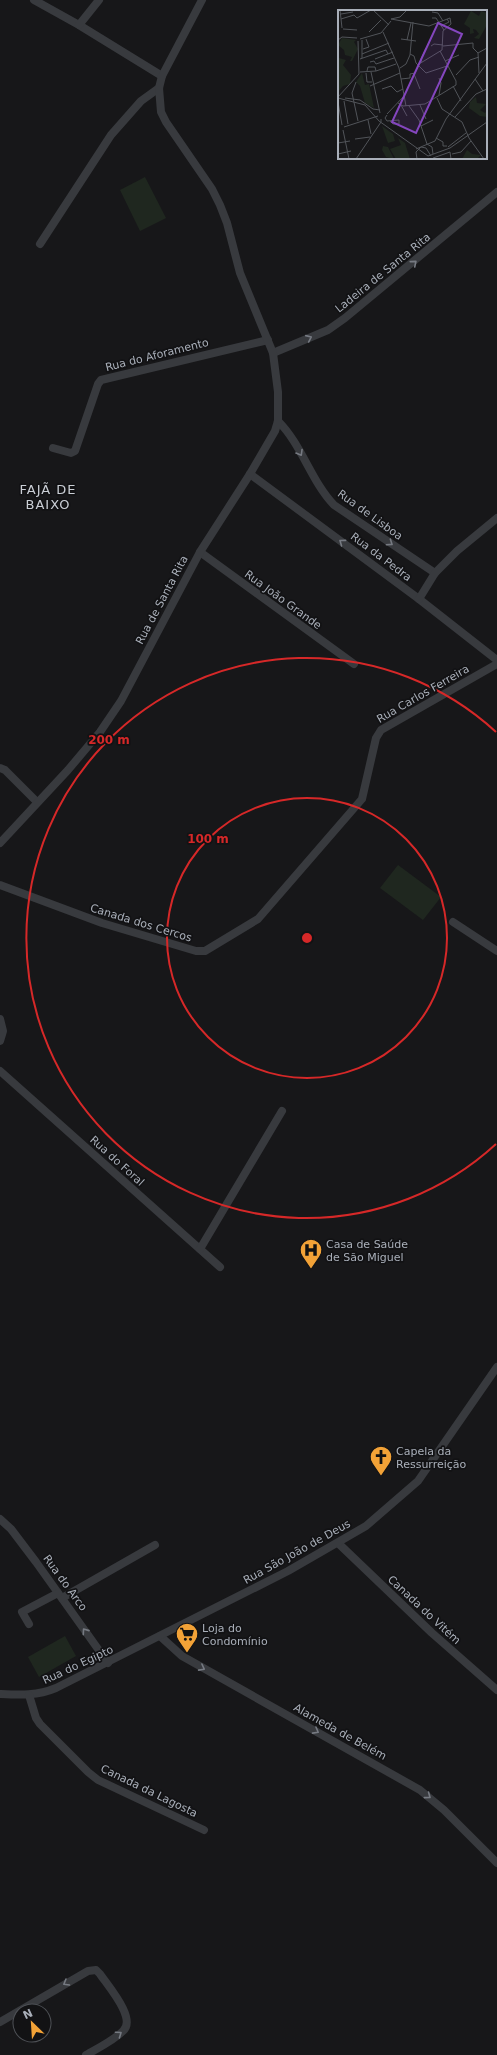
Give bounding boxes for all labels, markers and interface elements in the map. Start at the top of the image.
inset map [338,10,487,159]
street label: Ladeira de Santa Rita [333,231,433,315]
one-way arrow [410,260,417,267]
one-way arrow [305,335,312,343]
street label: Rua do Aforamento [104,336,210,374]
one-way arrow [296,449,303,456]
district label: FAJÃ DE BAIXO [19,482,77,512]
street label: Rua de Lisboa [335,487,405,543]
street label: Rua da Pedra [348,530,414,584]
one-way arrow [386,538,393,546]
one-way arrow [340,540,347,547]
street label: Rua de Santa Rita [133,553,191,647]
street label: Rua João Grande [242,568,324,632]
street label: Rua Carlos Ferreira [374,662,472,726]
text: 200 m [88,733,130,747]
text: 100 m [187,832,229,846]
street label: Canada dos Cercos [89,901,194,945]
centre of rings [300,931,314,945]
street label: Rua do Foral [87,1133,147,1189]
hospital icon: Casa de Saúde de São Miguel [298,1237,324,1270]
place label: Casa de Saúde de São Miguel [326,1238,408,1264]
church icon: Capela da Ressurreição [368,1444,394,1477]
place label: Capela da Ressurreição [396,1445,467,1471]
street label: Rua São João de Deus [241,1517,353,1587]
street label: Rua do Arco [40,1552,90,1614]
street label: Canada do Vitém [385,1573,463,1647]
supermarket icon: Loja do Condomínio [174,1621,200,1654]
place label: Loja do Condomínio [202,1622,268,1648]
one-way arrow [82,1628,90,1635]
street label: Rua do Egipto [41,1643,116,1687]
one-way arrow [198,1663,205,1670]
street label: Alameda de Belém [291,1701,389,1763]
one-way arrow [312,1726,319,1733]
street label: Canada da Lagosta [99,1762,199,1820]
one-way arrow [424,1791,431,1798]
one-way arrow [63,1979,71,1986]
north arrow [12,2003,52,2043]
text: N [21,2007,35,2022]
one-way arrow [114,2032,121,2039]

